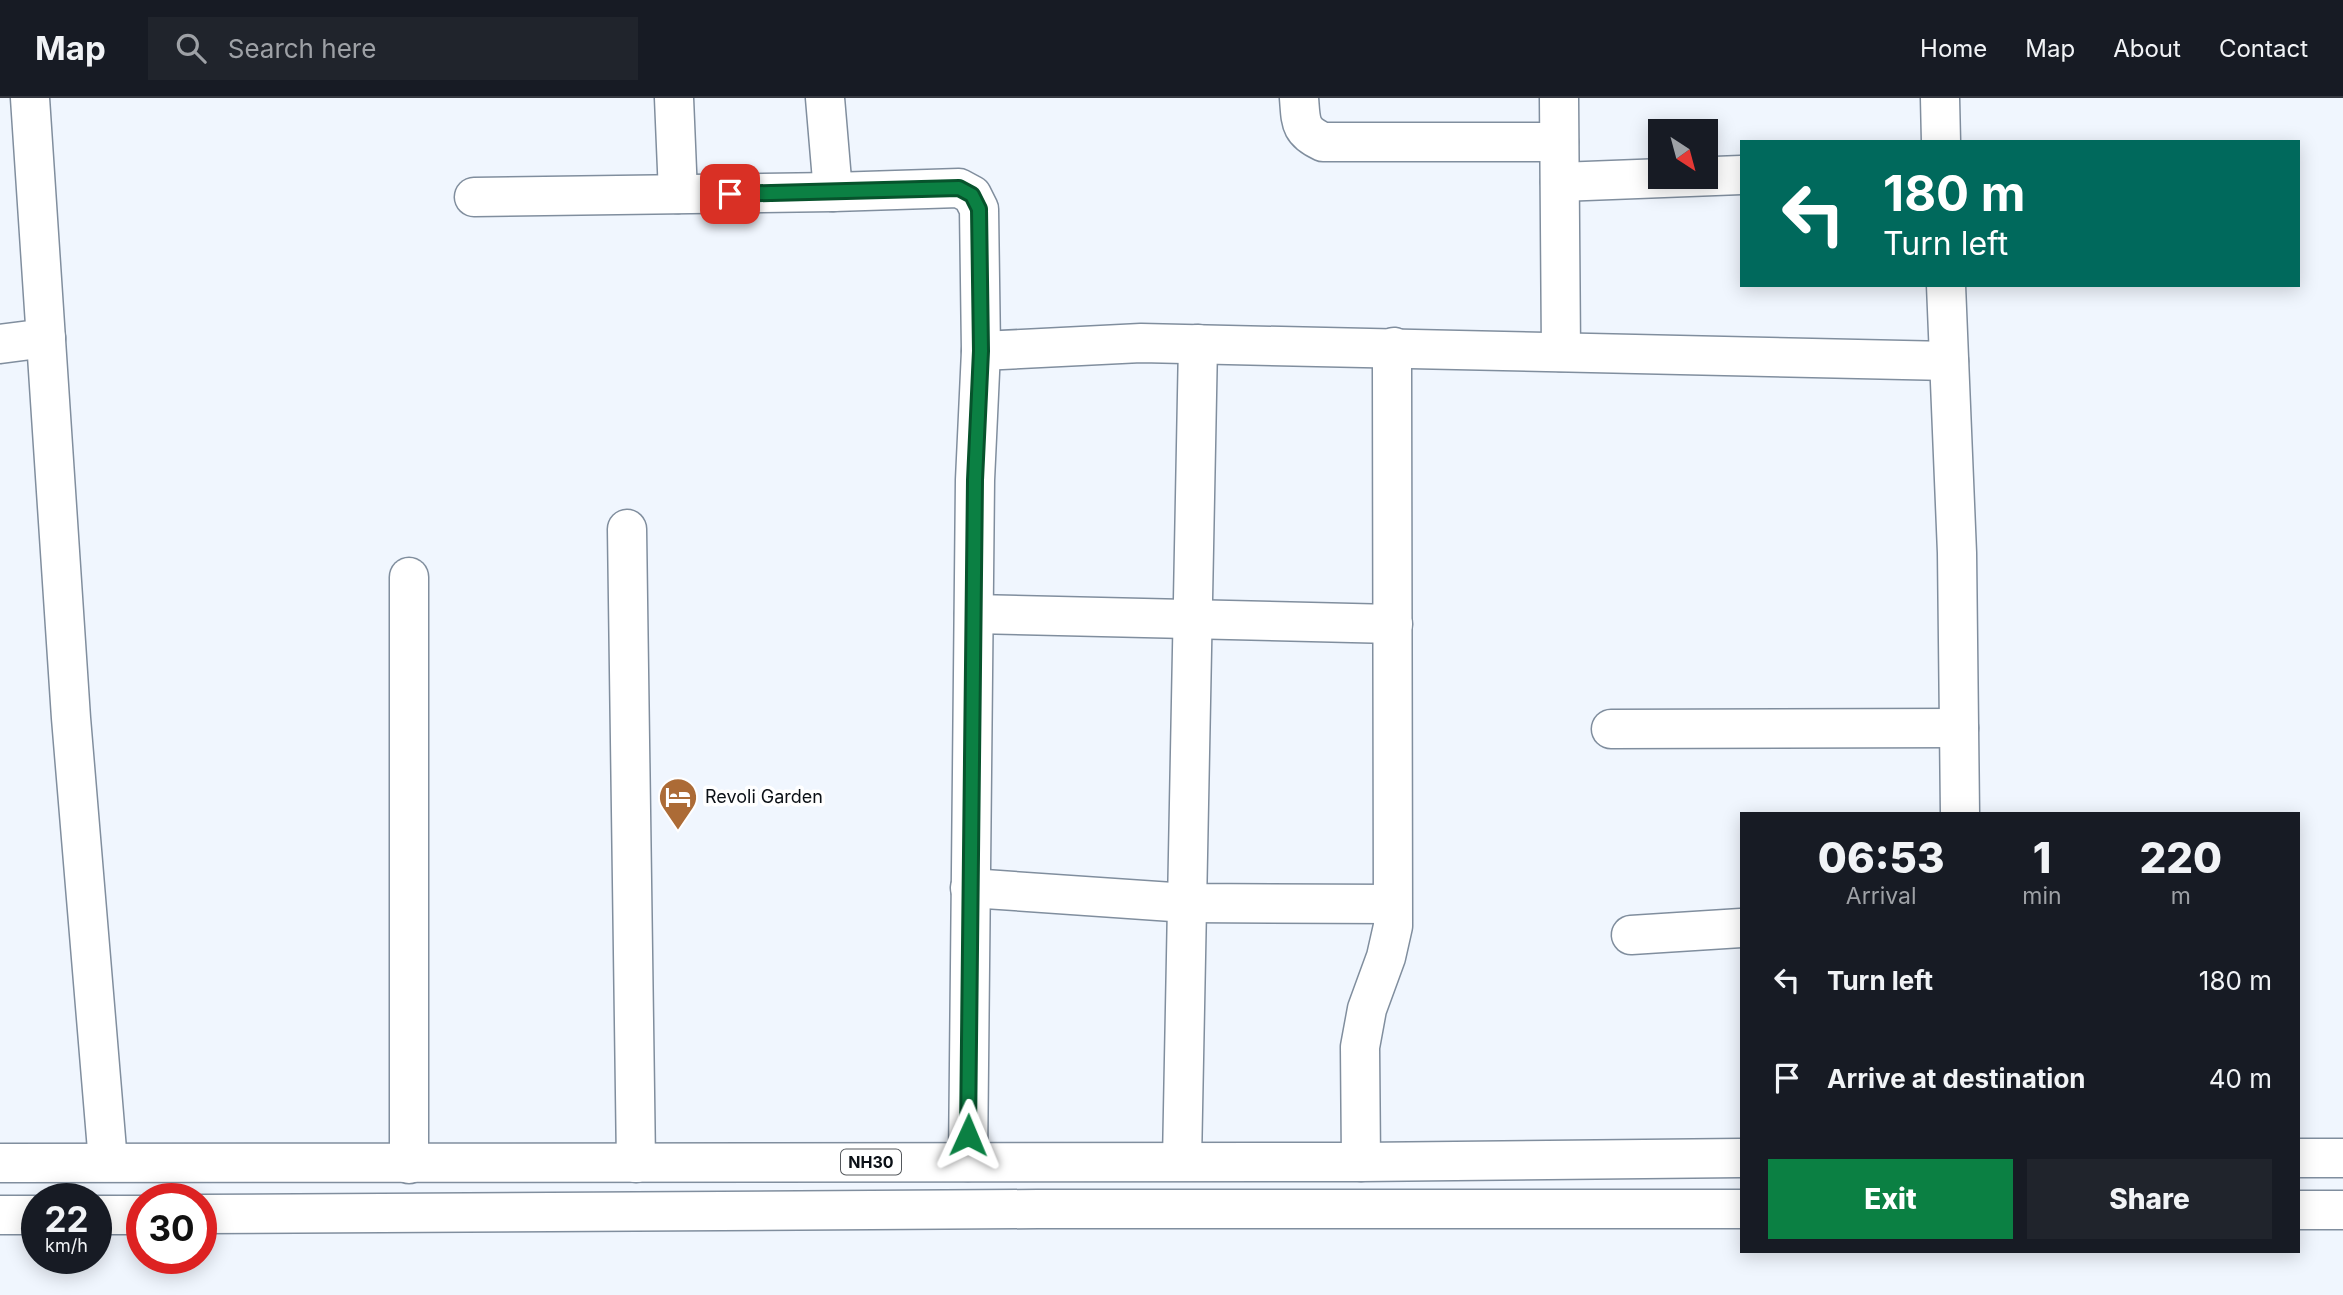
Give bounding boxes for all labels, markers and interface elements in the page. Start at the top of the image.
search box [148,17,638,80]
text: Map [35,28,106,68]
icon: search [172,29,210,67]
text: Search here [228,33,376,64]
text: Home [1920,34,1987,63]
text: Map [2025,34,2075,63]
text: About [2113,34,2181,63]
text: Contact [2219,34,2308,63]
north arrow [1648,119,1718,189]
map controls [1648,119,1718,189]
pin [700,164,760,224]
text: 180 m [1883,164,2025,223]
icon: left [1768,168,1859,259]
icon: arrive [711,175,749,213]
text: Turn left [1883,224,2008,263]
hotel icon: Revoli Garden [657,776,699,831]
place label: Revoli Garden [705,786,823,807]
text: 06:53 [1818,832,1944,883]
text: 1 [2033,832,2051,883]
text: 220 [2139,832,2222,883]
text: Arrival [1846,882,1917,910]
text: min [2022,882,2062,910]
text: m [2171,882,2191,910]
icon: left [1768,961,1806,999]
text: Turn left [1827,965,1933,996]
text: 180 m [2199,965,2272,996]
icon: arrive [1768,1059,1806,1097]
text: Arrive at destination [1827,1063,2086,1094]
text: 40 m [2209,1063,2272,1094]
position arrow [931,1098,1005,1172]
road number: NH30 [841,1150,901,1174]
button: Exit [1768,1159,2013,1239]
button: Share [2027,1159,2272,1239]
speed limit sign: 30 [126,1183,217,1274]
text: 22 [44,1198,89,1240]
text: km/h [45,1235,88,1256]

